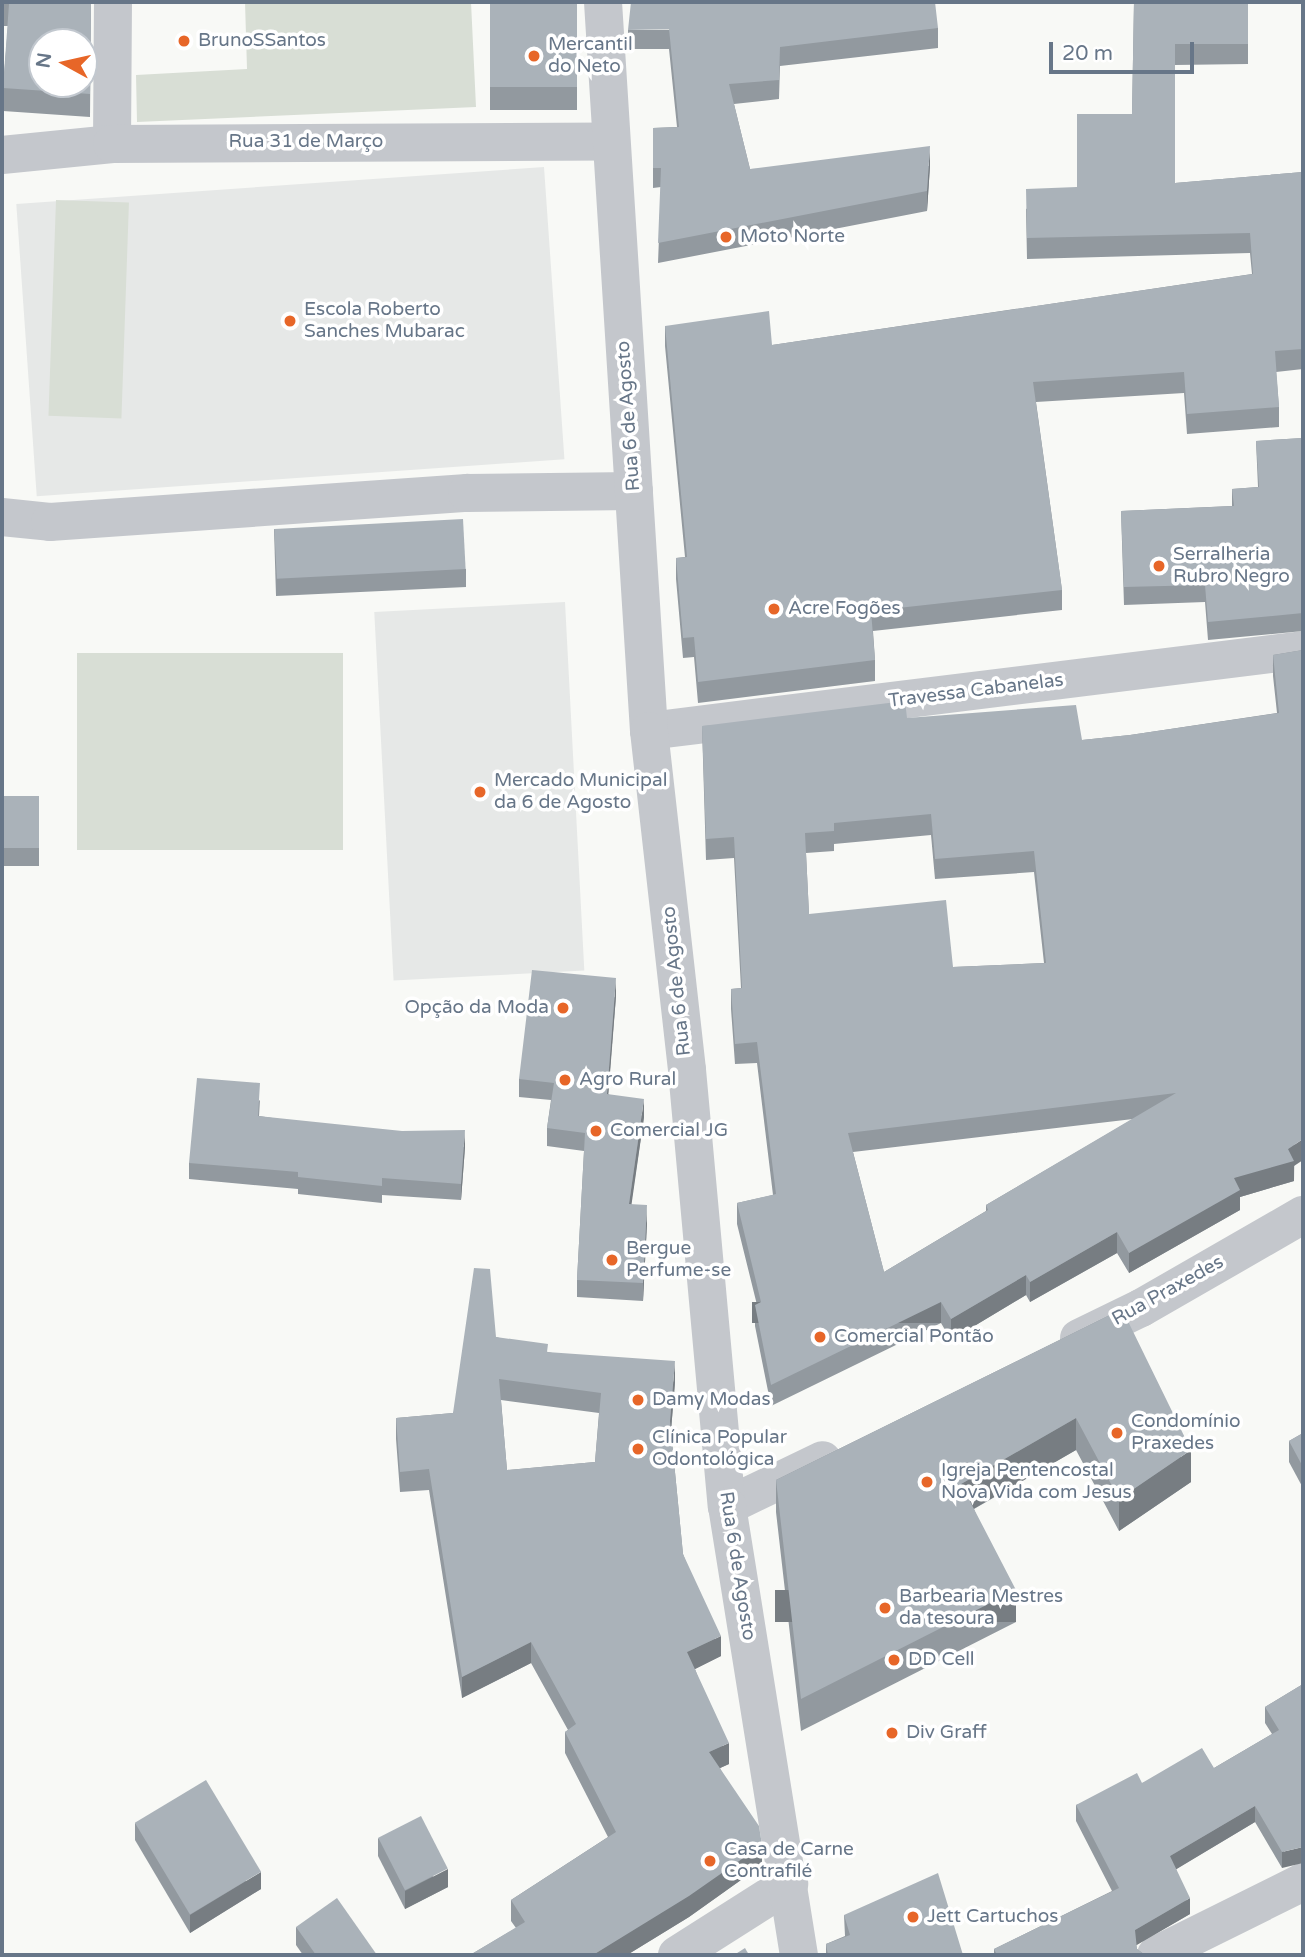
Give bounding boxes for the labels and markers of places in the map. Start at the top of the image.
place label: BrunoSSantos [198,30,326,52]
marker: BrunoSSantos [176,33,192,49]
place label: Mercantil do Neto [548,34,633,78]
marker: Mercantil do Neto [526,48,542,64]
place label: Moto Norte [740,226,845,248]
marker: Moto Norte [718,229,734,245]
place label: Escola Roberto Sanches Mubarac [304,299,465,343]
marker: Escola Roberto Sanches Mubarac [282,313,298,329]
place label: Serralheria Rubro Negro [1173,544,1290,588]
marker: Serralheria Rubro Negro [1151,558,1167,574]
place label: Acre Fogões [788,598,901,620]
marker: Acre Fogões [766,601,782,617]
place label: Mercado Municipal da 6 de Agosto [494,770,667,814]
marker: Mercado Municipal da 6 de Agosto [472,784,488,800]
place label: Opção da Moda [405,997,549,1019]
marker: Opção da Moda [555,1000,571,1016]
place label: Agro Rural [579,1069,676,1091]
marker: Agro Rural [557,1072,573,1088]
place label: Comercial JG [610,1120,728,1142]
marker: Comercial JG [588,1123,604,1139]
place label: Bergue Perfume-se [626,1238,731,1282]
marker: Bergue Perfume-se [604,1252,620,1268]
place label: Comercial Pontão [834,1326,994,1348]
marker: Comercial Pontão [812,1329,828,1345]
place label: Damy Modas [652,1389,771,1411]
marker: Damy Modas [630,1392,646,1408]
place label: Condomínio Praxedes [1131,1411,1241,1455]
marker: Condomínio Praxedes [1109,1425,1125,1441]
place label: Clínica Popular Odontológica [652,1427,787,1471]
marker: Clínica Popular Odontológica [630,1441,646,1457]
place label: Igreja Pentencostal Nova Vida com Jesus [941,1460,1132,1504]
marker: Igreja Pentencostal Nova Vida com Jesus [919,1474,935,1490]
place label: Barbearia Mestres da tesoura [899,1586,1063,1630]
marker: Barbearia Mestres da tesoura [877,1600,893,1616]
place label: DD Cell [908,1649,975,1671]
marker: DD Cell [886,1652,902,1668]
place label: Div Graff [906,1722,987,1744]
marker: Div Graff [884,1725,900,1741]
place label: Casa de Carne Contrafilé [724,1839,854,1883]
marker: Casa de Carne Contrafilé [702,1853,718,1869]
place label: Jett Cartuchos [927,1906,1058,1928]
marker: Jett Cartuchos [905,1909,921,1925]

